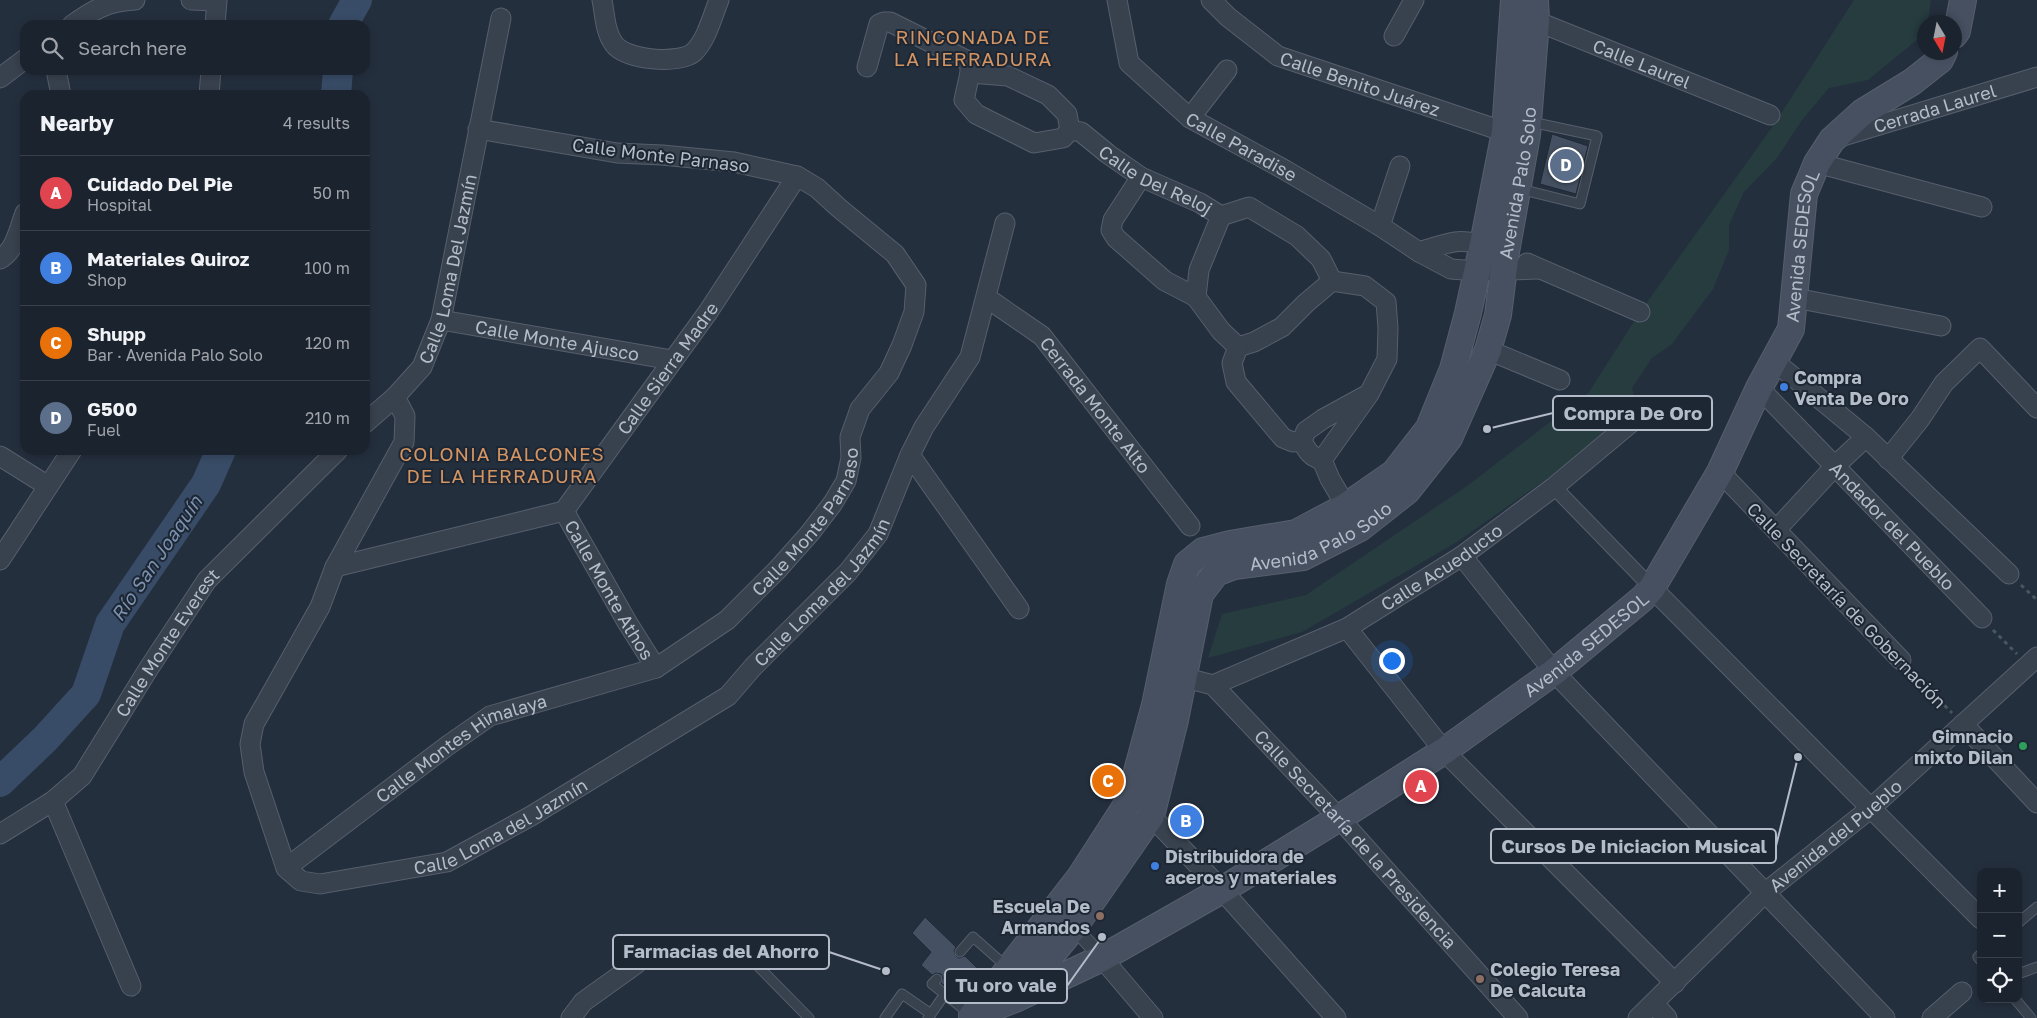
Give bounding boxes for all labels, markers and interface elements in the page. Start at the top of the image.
north arrow [1917,15,1962,60]
search box [20,20,370,75]
district label: RINCONADA DE LA HERRADURA [894,25,1052,70]
icon: search [38,34,66,62]
street label: Calle Laurel [1590,34,1694,93]
text: Search here [78,36,187,59]
street label: Calle Benito Juárez [1277,47,1443,120]
street label: Cerrada Laurel [1871,79,1999,137]
street label: Avenida Palo Solo [1494,106,1540,261]
street label: Calle Paradise [1182,107,1301,186]
text: Nearby [40,110,114,136]
text: 4 results [283,113,350,133]
street label: Calle Monte Parnaso [571,133,751,177]
street label: Calle Del Reloj [1095,140,1217,219]
pin: D [1550,146,1582,184]
street label: Avenida SEDESOL [1781,166,1824,323]
text: Cuidado Del Pie [87,172,233,195]
street label: Calle Loma Del Jazmín [414,172,481,367]
text: A [50,183,62,203]
text: 50 m [313,183,350,203]
text: Hospital [87,195,152,215]
text: Materiales Quiroz [87,247,250,270]
text: B [50,258,62,278]
text: 100 m [304,258,350,278]
text: Shop [87,270,127,290]
street label: Calle Sierra Madre [612,298,723,439]
street label: Calle Monte Ajusco [474,315,641,365]
text: Shupp [87,322,146,345]
street label: Cerrada Monte Alto [1036,332,1156,477]
text: C [50,333,62,353]
text: 120 m [305,333,350,353]
text: Bar · Avenida Palo Solo [87,345,263,365]
place label: Compra Venta De Oro [1794,366,1909,409]
marker: Compra Venta De Oro [1778,381,1790,393]
callout: Compra De Oro [1553,396,1712,430]
text: G500 [87,397,137,420]
text: Compra De Oro [1564,401,1702,424]
text: D [50,408,62,428]
text: 210 m [305,408,350,428]
text: Fuel [87,420,121,440]
district label: COLONIA BALCONES DE LA HERRADURA [399,442,605,487]
street label: Calle Monte Parnaso [747,447,862,600]
street label: Andador del Pueblo [1826,457,1960,595]
water label: Río San Joaquín [106,490,207,625]
street label: Avenida Palo Solo [1248,497,1396,575]
street label: Calle Secretaría de Gobernación [1743,498,1951,712]
street label: Calle Loma del Jazmín [749,515,894,671]
street label: Calle Monte Athos [560,516,659,664]
street label: Calle Acueducto [1376,519,1507,615]
street label: Calle Monte Everest [110,563,224,721]
street label: Avenida SEDESOL [1519,587,1653,701]
your location [1379,648,1405,674]
street label: Calle Montes Himalaya [371,689,549,807]
street label: Calle Secretaría de la Presidencia [1250,725,1461,953]
place label: Gimnacio mixto Dilan [1914,725,2013,768]
marker: Gimnacio mixto Dilan [2017,740,2029,752]
pin: C [1092,762,1124,800]
pin: A [1405,767,1437,805]
street label: Calle Loma del Jazmín [412,773,591,879]
street label: Avenida del Pueblo [1764,775,1906,896]
pin: B [1170,802,1202,840]
callout: Cursos De Iniciacion Musical [1491,829,1776,863]
text: Cursos De Iniciacion Musical [1501,834,1767,857]
place label: Distribuidora de aceros y materiales [1165,845,1337,888]
marker: Distribuidora de aceros y materiales [1149,860,1161,872]
map controls [1977,868,2022,1003]
button: + [1977,868,2022,913]
place label: Escuela De Armandos [993,895,1090,938]
marker: Escuela De Armandos [1094,910,1106,922]
button: − [1977,913,2022,958]
callout: Farmacias del Ahorro [613,935,829,969]
text: Farmacias del Ahorro [623,939,819,962]
place label: Colegio Teresa De Calcuta [1490,958,1620,1001]
button: locate [1977,958,2022,1003]
callout: Tu oro vale [945,969,1067,1003]
text: Tu oro vale [955,973,1057,996]
marker: Colegio Teresa De Calcuta [1474,973,1486,985]

